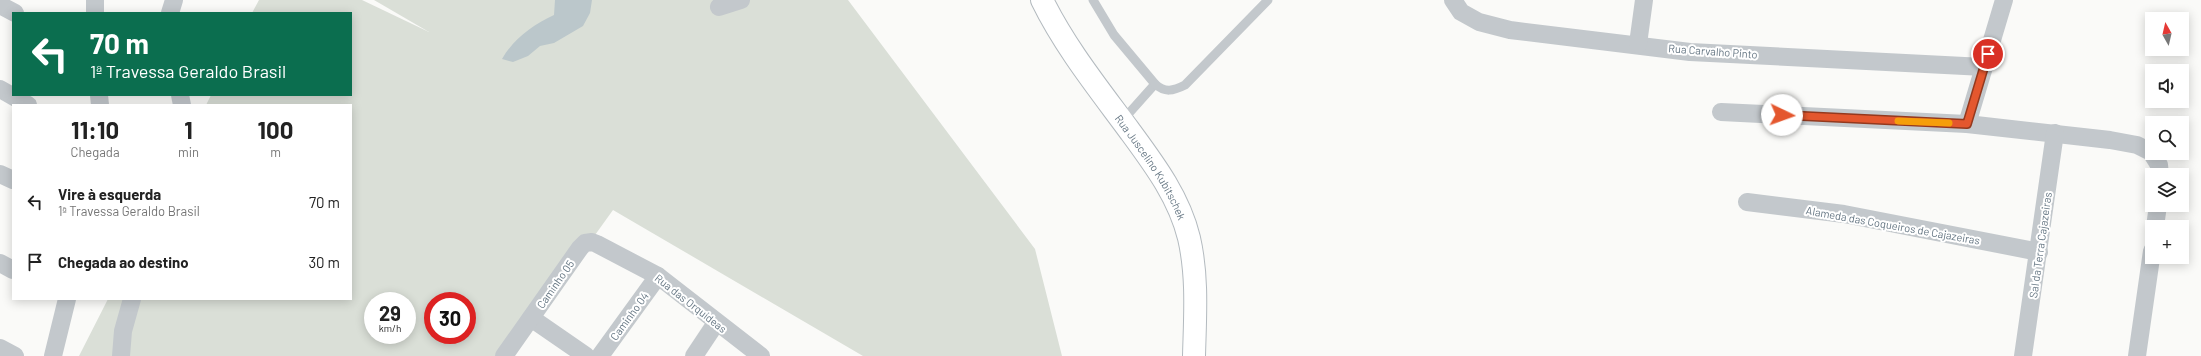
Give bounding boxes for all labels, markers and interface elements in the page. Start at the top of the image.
north arrow [2145,12,2189,56]
map controls [2145,12,2189,264]
text: 70 m [90,26,149,60]
icon: left [24,28,76,80]
pin [1971,37,2005,71]
street label: Rua Carvalho Pinto [1668,41,1758,61]
icon: arrive [1977,43,1999,65]
text: 1ª Travessa Geraldo Brasil [90,60,286,82]
button: sound [2145,64,2189,108]
position arrow [1761,94,1803,136]
street label: Rua Juscelino Kubitschek [1113,112,1189,222]
text: 11:10 [71,115,119,144]
text: 1 [184,115,193,144]
text: 100 [258,115,293,144]
button: search [2145,116,2189,160]
text: Chegada [70,144,120,160]
text: min [178,144,199,160]
text: m [270,144,281,160]
button: layers [2145,168,2189,212]
text: Vire à esquerda [58,185,161,203]
icon: left [24,191,46,213]
street label: Sal da Terra Cajazeiras [2026,191,2054,299]
text: 70 m [309,193,340,211]
text: 1ª Travessa Geraldo Brasil [58,203,200,219]
street label: Alameda das Coqueiros de Cajazeiras [1805,203,1981,247]
button: + [2145,220,2189,264]
icon: arrive [24,251,46,273]
text: Chegada ao destino [58,253,189,271]
text: 30 m [308,253,340,271]
street label: Caminho 05 [534,257,577,311]
street label: Rua das Orquídeas [653,271,729,335]
street label: Caminho 04 [607,289,651,343]
speed limit sign: 30 [424,292,476,344]
text: 29 [379,301,401,325]
text: km/h [379,322,401,334]

